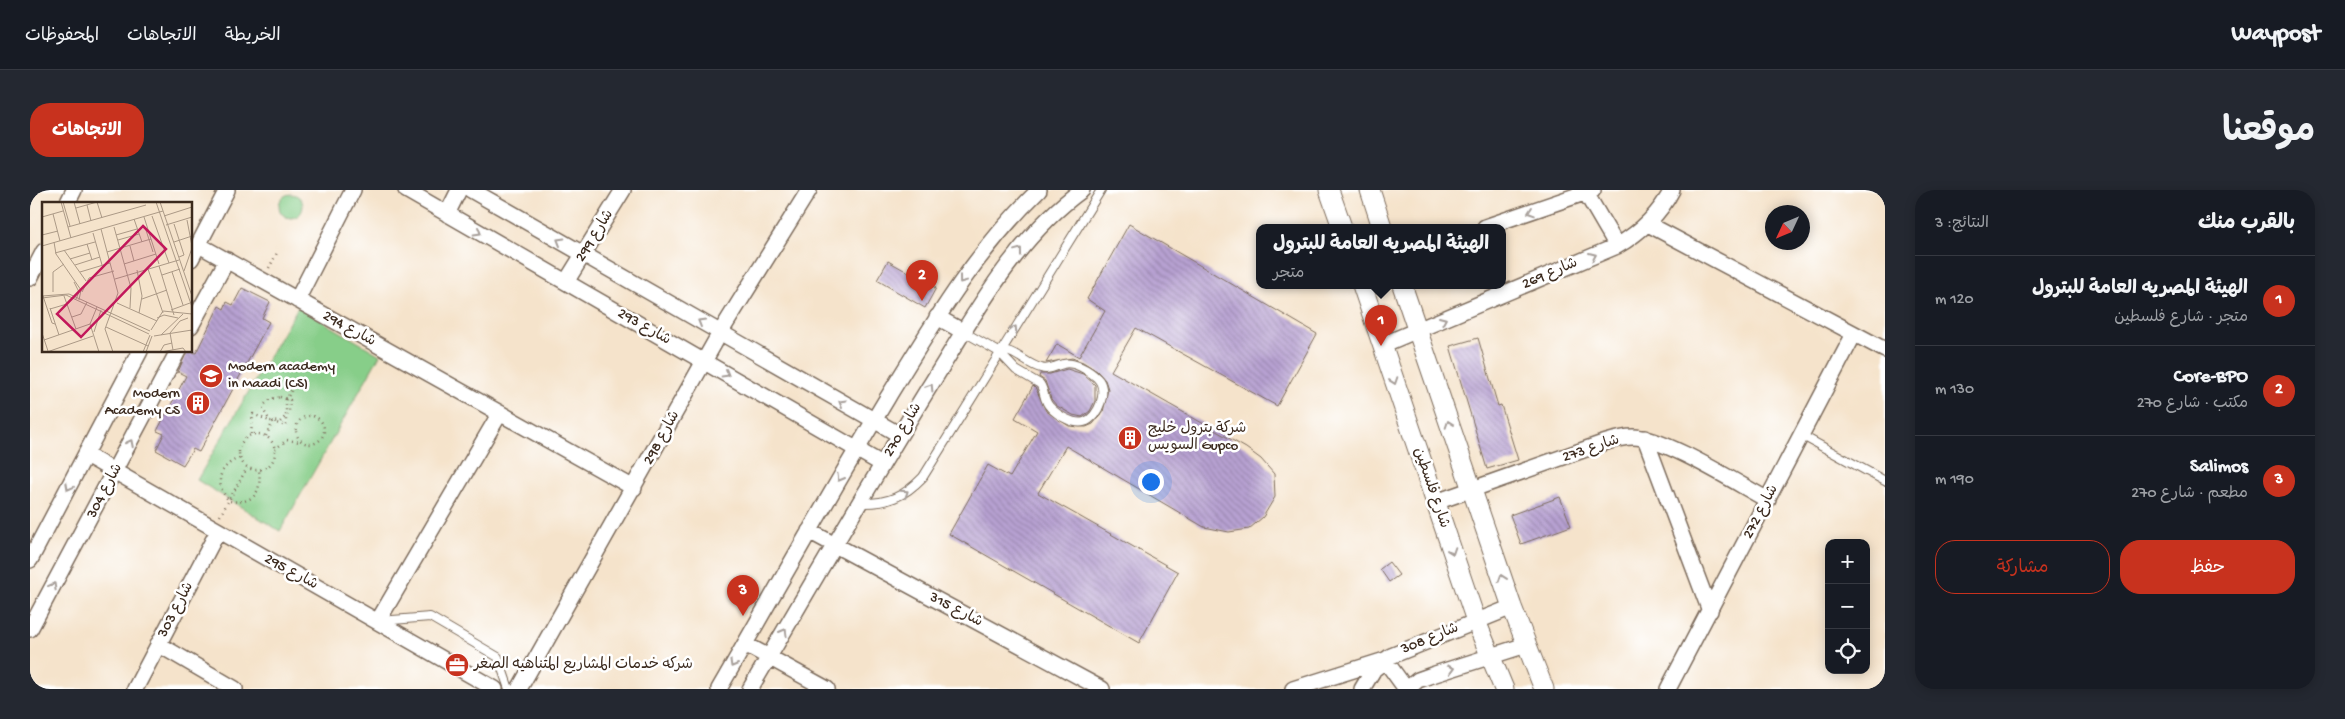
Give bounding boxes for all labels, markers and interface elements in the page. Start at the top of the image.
text: Waypost [2232,20,2320,49]
text: المحفوظات [25,26,99,47]
text: الاتجاهات [127,26,197,47]
text: الخريطة [225,26,281,47]
button: الاتجاهات [30,103,144,157]
text: موقعنا [2222,113,2315,154]
inset map [42,202,192,352]
north arrow [1765,205,1810,250]
street label: شارع 299 [572,206,618,266]
one-way arrow [1527,206,1535,216]
text: بالقرب منك [2198,212,2295,237]
text: النتائج: 3 [1935,215,1989,234]
popup [1256,224,1506,289]
one-way arrow [473,226,482,236]
text: الهيئة المصريه العامة للبترول [1273,234,1489,257]
one-way arrow [557,237,566,247]
one-way arrow [1013,248,1022,257]
one-way arrow [1588,252,1597,263]
street label: شارع 269 [1520,254,1580,294]
pin: 2 [906,260,938,301]
text: متجر [1273,265,1304,284]
one-way arrow [959,274,967,283]
text: الهيئة المصريه العامة للبترول [2032,278,2248,301]
text: 120 m [1935,291,1974,310]
text: 1 [2276,291,2282,310]
street label: شارع 293 [614,305,674,349]
pin: 1 [1365,305,1397,346]
street label: شارع 294 [319,307,379,351]
text: متجر · شارع فلسطين [2114,309,2248,328]
one-way arrow [1438,315,1447,326]
one-way arrow [697,318,706,328]
one-way arrow [1007,325,1017,334]
place label: Modern academy in Maadi (CS) [228,358,336,393]
school or university icon: Modern academy in Maadi (CS) [198,363,224,389]
text: Core-BPO [2174,366,2248,389]
one-way arrow [720,367,729,377]
one-way arrow [1388,376,1398,384]
text: 130 m [1935,381,1974,400]
text: 2 [2275,381,2283,400]
one-way arrow [923,383,933,392]
place label: Modern Academy CS [105,385,180,420]
building icon: Modern Academy CS [185,390,211,416]
text: مكتب · شارع 270 [2137,395,2248,414]
one-way arrow [838,399,847,409]
street label: شارع 270 [880,400,926,460]
street label: شارع 298 [640,408,684,468]
place label: شركة بترول خليج السويس Gupco [1148,420,1246,455]
one-way arrow [1445,420,1455,429]
building icon: شركة بترول خليج السويس Gupco [1117,425,1143,451]
street label: شارع 273 [1560,431,1622,467]
one-way arrow [124,439,134,448]
street label: شارع فلسطين [1409,445,1453,531]
text: Salimos [2190,456,2248,479]
street label: شارع 304 [83,461,127,522]
your location [1138,469,1164,495]
text: 190 m [1935,471,1974,490]
text: 3 [2275,471,2283,490]
one-way arrow [837,472,847,481]
one-way arrow [65,482,75,491]
street label: شارع 272 [1739,482,1783,542]
text: مطعم · شارع 270 [2131,485,2248,504]
one-way arrow [900,490,909,499]
map controls [1825,539,1870,674]
button: + [1825,539,1870,584]
button: مشاركة [1935,540,2110,594]
button: حفظ [2120,540,2295,594]
one-way arrow [1447,546,1457,555]
street label: شارع 295 [261,550,321,594]
one-way arrow [1498,574,1508,583]
pin: 3 [727,575,759,616]
street label: شارع 303 [153,579,198,642]
one-way arrow [47,582,57,591]
button: − [1825,584,1870,629]
street label: شارع 315 [925,588,986,632]
street label: شارع 308 [1398,619,1461,659]
one-way arrow [777,628,787,637]
button: locate [1825,629,1870,674]
office icon: شركه خدمات المشاريع المتناهيه الصغر [444,652,470,678]
place label: شركه خدمات المشاريع المتناهيه الصغر [473,656,693,674]
one-way arrow [729,659,739,668]
one-way arrow [1446,664,1454,674]

